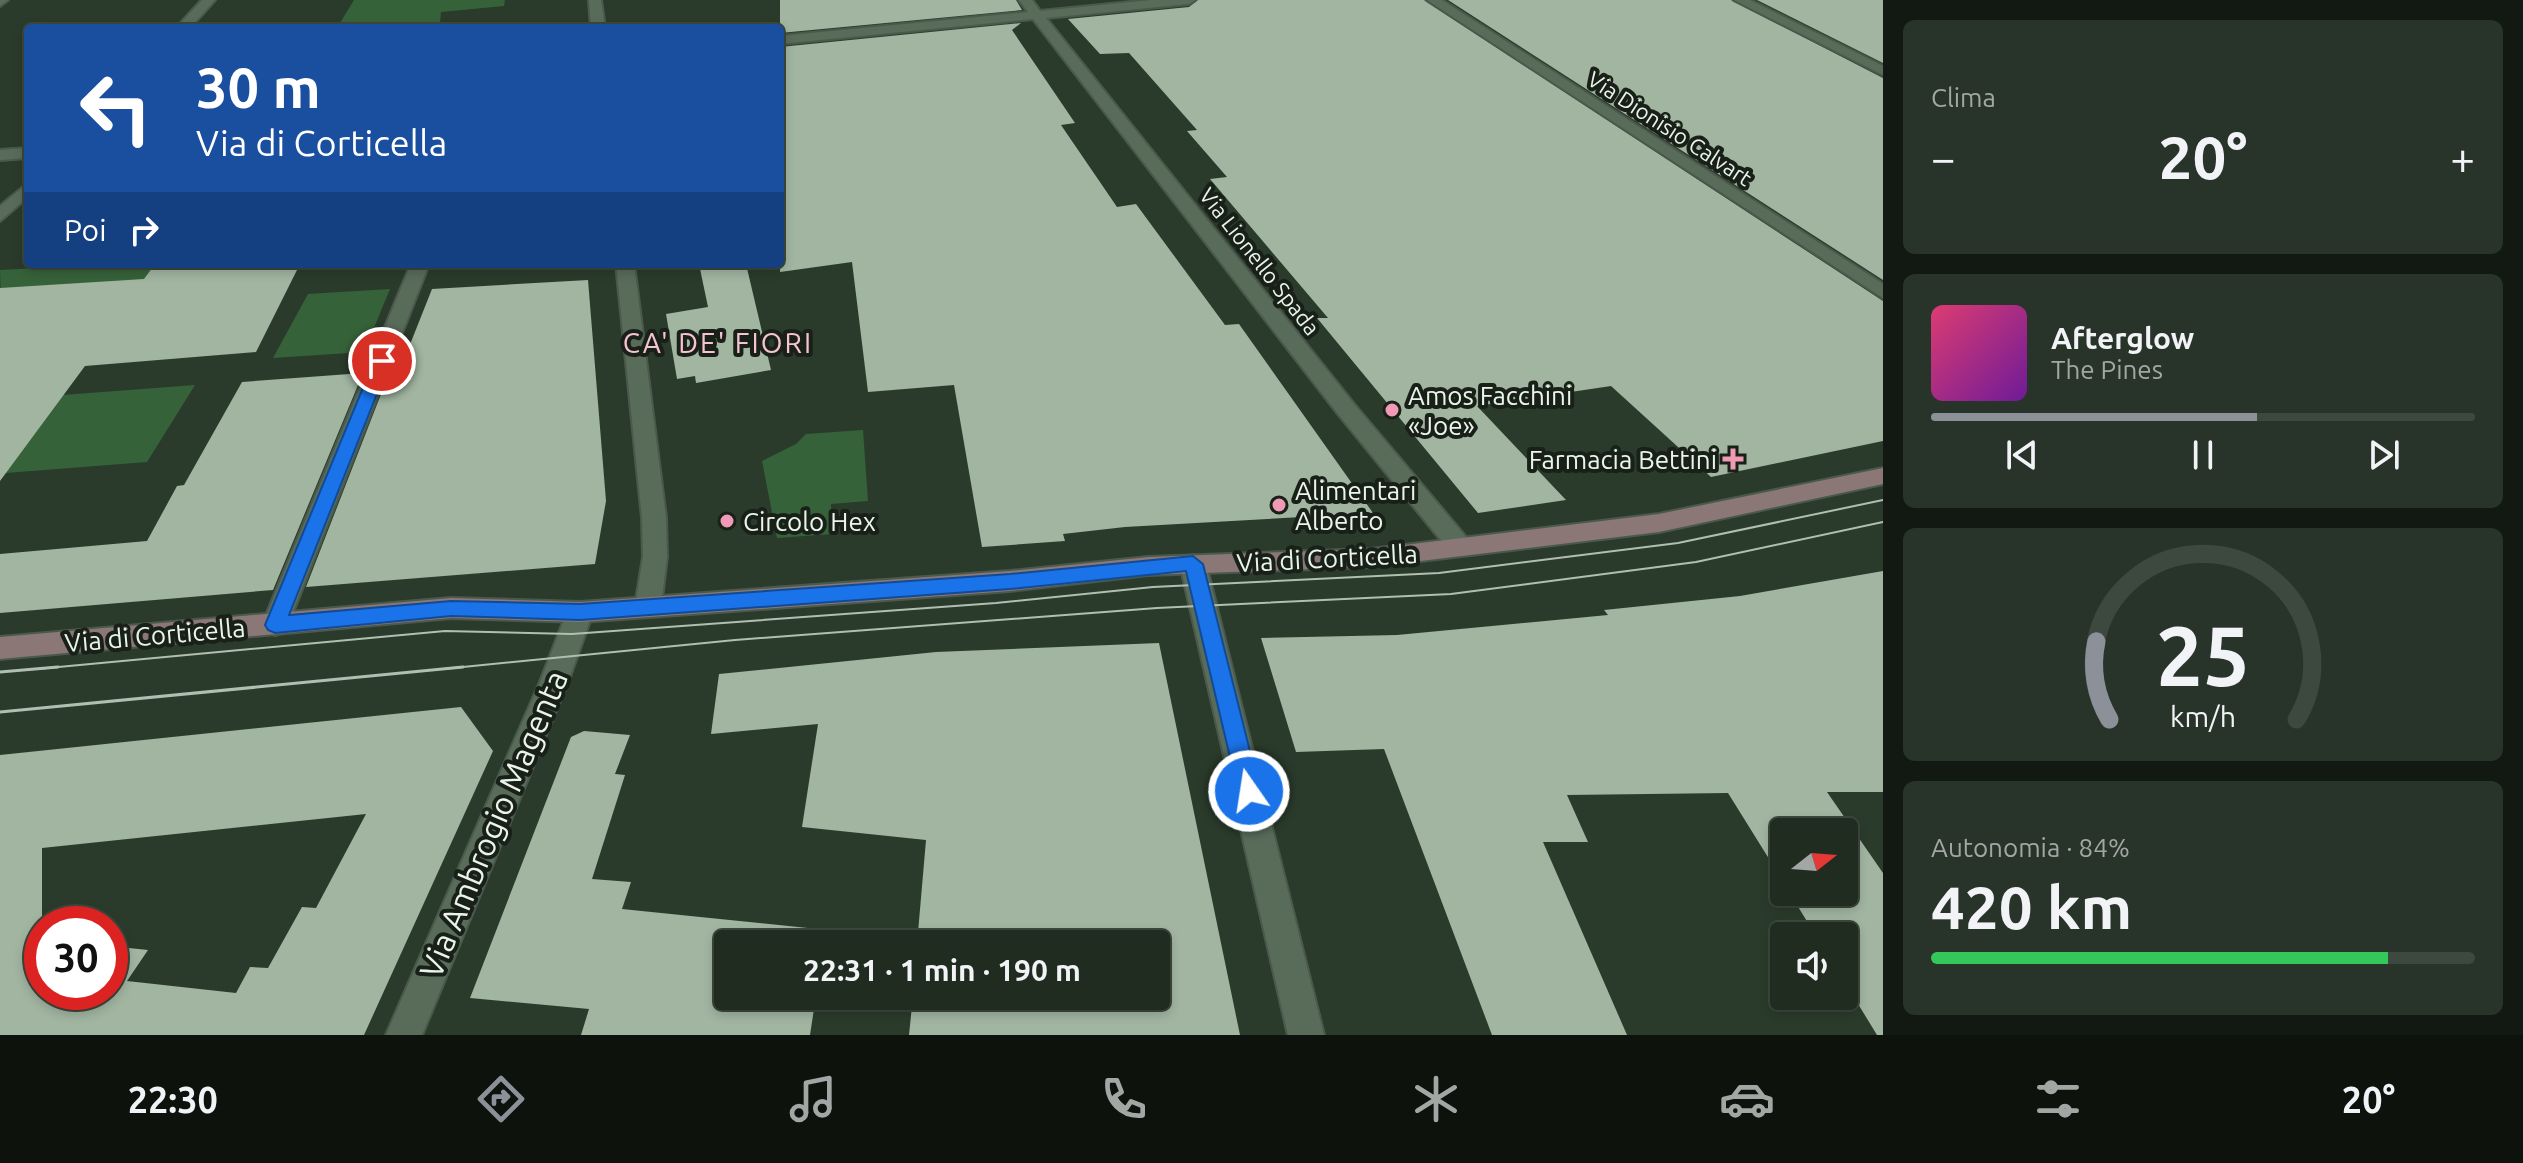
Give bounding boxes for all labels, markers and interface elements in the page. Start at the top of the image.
icon: left [64,56,168,160]
text: 30 m [196,56,321,119]
street label: Via Dionisio Calvart [1583,66,1757,191]
text: Clima [1931,83,1996,112]
text: Via di Corticella [196,122,447,163]
text: 20° [2159,123,2247,190]
text: − [1931,133,1956,182]
text: + [2450,133,2475,182]
street label: Via Lionello Spada [1195,182,1325,340]
icon: right [122,208,166,252]
text: Poi [64,213,106,247]
text: Afterglow [2051,321,2194,355]
pin [348,327,416,395]
district label: CA' DE' FIORI [623,327,813,358]
icon: arrive [360,339,404,383]
text: The Pines [2051,355,2163,384]
place label: Amos Facchini «Joe» [1408,381,1572,440]
marker: Amos Facchini «Joe» [1383,401,1401,419]
icon: previous [2000,433,2044,477]
icon: pause [2181,433,2225,477]
icon: next [2362,433,2406,477]
place label: Farmacia Bettini [1529,445,1717,474]
marker: Farmacia Bettini [1724,450,1742,468]
place label: Alimentari Alberto [1295,476,1416,535]
marker: Alimentari Alberto [1270,496,1288,514]
place label: Circolo Hex [743,507,876,536]
marker: Circolo Hex [718,512,736,530]
street label: Via di Corticella [1236,539,1418,577]
text: 25 [2156,608,2250,702]
street label: Via di Corticella [63,613,247,657]
street label: Via Ambrogio Magenta [412,665,574,983]
text: km/h [2170,701,2236,733]
position arrow [1207,749,1291,833]
north arrow [1770,818,1858,906]
map controls [1770,818,1858,1010]
text: Autonomia · 84% [1931,833,2130,862]
text: 420 km [1931,873,2132,940]
speed limit sign: 30 [24,906,128,1010]
button: sound [1770,922,1858,1010]
text: 22:31 · 1 min · 190 m [803,953,1081,987]
icon: directions [473,1071,529,1127]
icon: music [785,1071,841,1127]
icon: phone [1096,1071,1152,1127]
icon: climate [1408,1071,1464,1127]
icon: car [1719,1071,1775,1127]
icon: filters [2030,1071,2086,1127]
text: 22:30 [128,1079,218,1120]
text: 20° [2342,1079,2395,1120]

